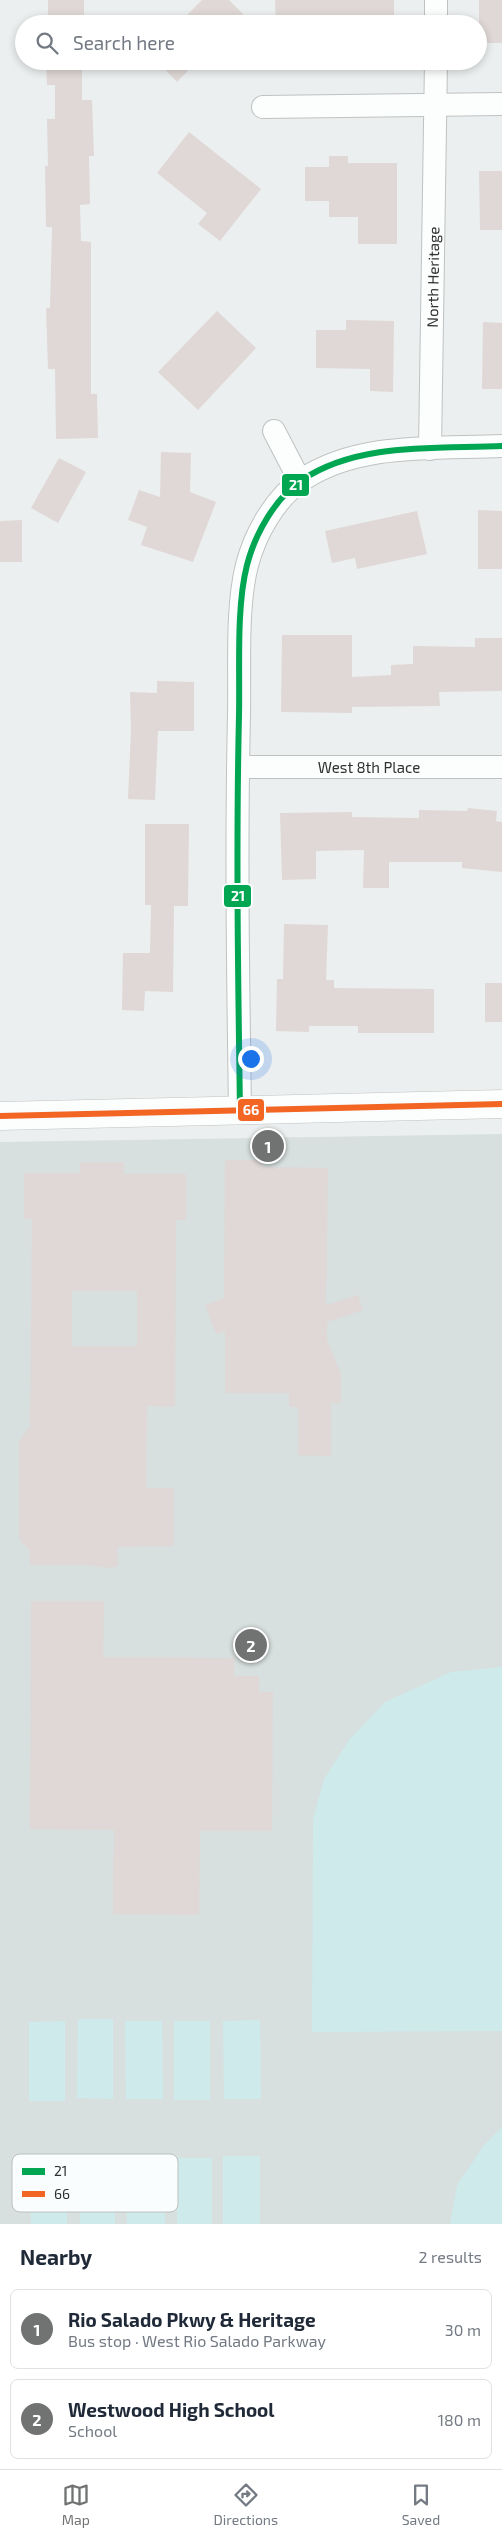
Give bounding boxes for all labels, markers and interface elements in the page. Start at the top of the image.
search box [15,15,487,70]
icon: search [33,29,61,57]
text: Search here [73,31,175,54]
street label: North Heritage [423,226,442,328]
line badge: 21 [281,473,310,497]
text: 21 [289,476,303,493]
street label: West 8th Place [318,758,420,776]
line badge: 21 [223,884,252,908]
text: 21 [231,887,245,904]
your location [238,1046,264,1072]
line badge: 66 [237,1098,265,1122]
text: 66 [243,1101,259,1118]
pin: 1 [252,1127,284,1165]
pin: 2 [235,1626,267,1664]
legend [12,2154,178,2212]
text: 21 [54,2162,67,2179]
text: 66 [54,2185,70,2202]
text: Nearby [20,2244,92,2269]
text: 2 results [419,2247,482,2266]
text: Rio Salado Pkwy & Heritage [68,2308,316,2331]
text: 1 [34,2320,40,2339]
text: 30 m [445,2320,481,2339]
text: Bus stop · West Rio Salado Parkway [68,2331,326,2350]
text: Westwood High School [68,2398,275,2421]
text: 2 [32,2410,42,2429]
text: 180 m [438,2410,481,2429]
text: School [68,2421,117,2440]
tab: Map [62,2481,90,2528]
tab: Directions [214,2481,278,2528]
tab: Saved [402,2481,440,2528]

